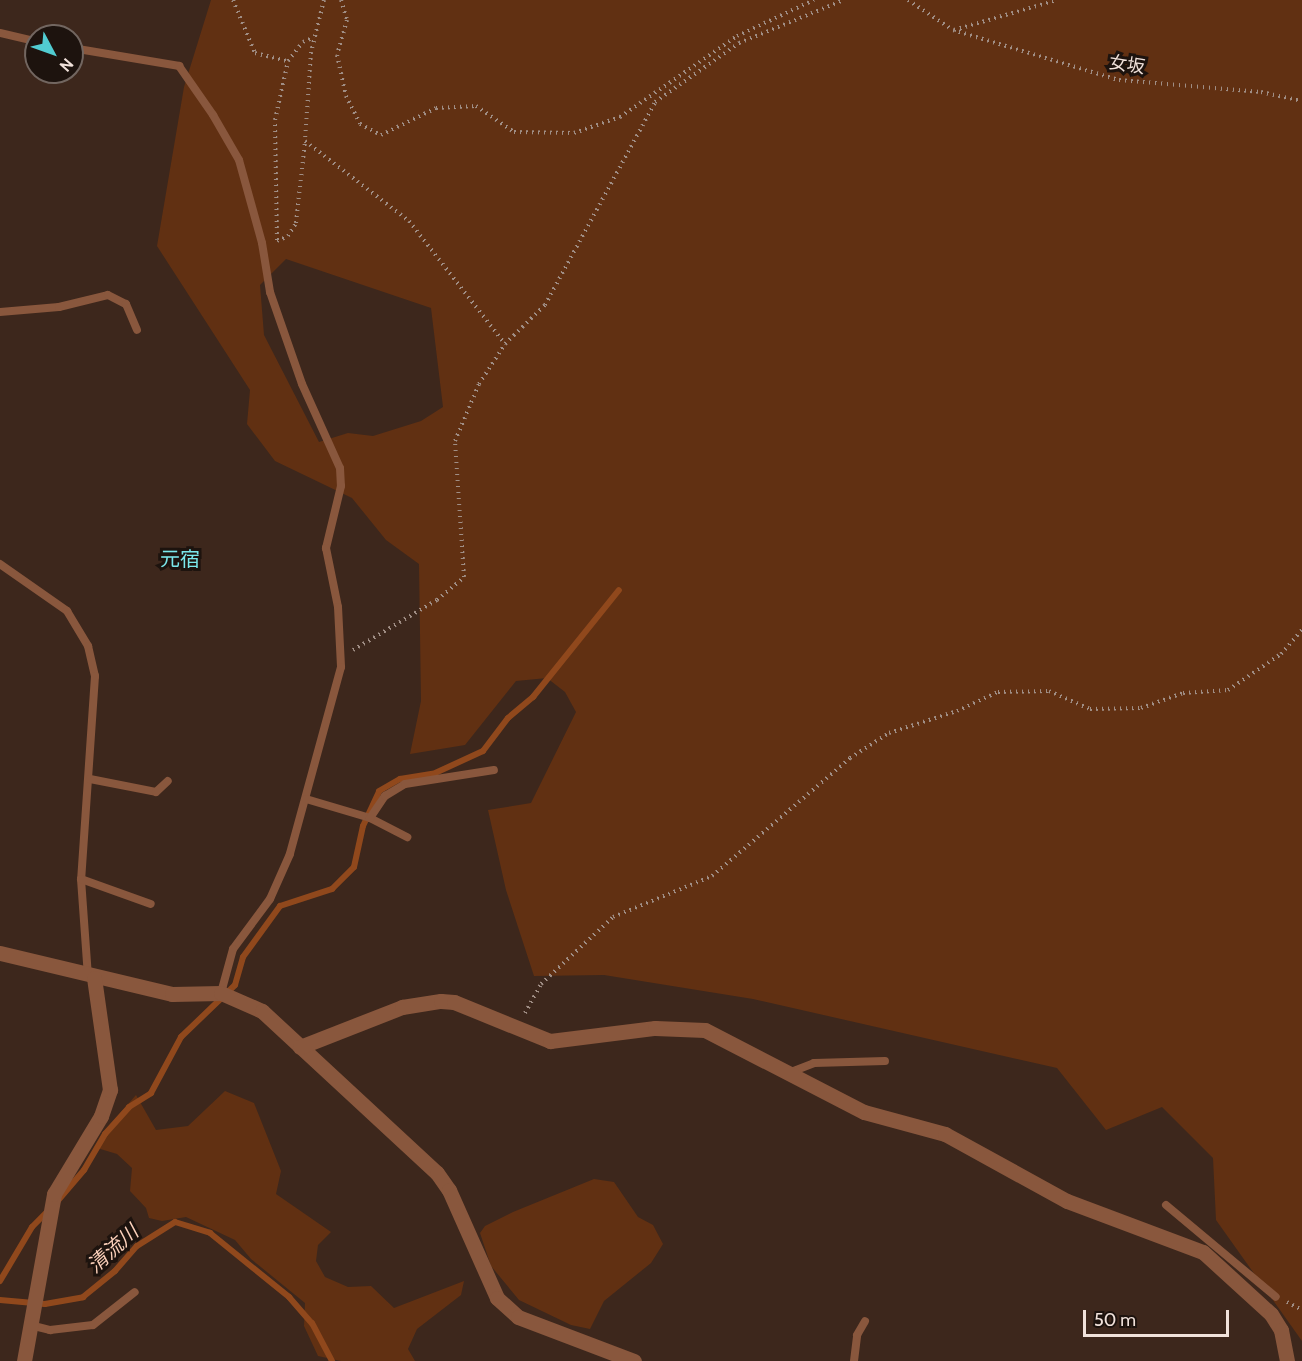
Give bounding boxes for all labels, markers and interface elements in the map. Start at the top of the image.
north arrow [24,24,84,84]
street label: 女坂 [1108,52,1146,78]
text: N [56,54,77,75]
district label: 元宿 [160,547,200,571]
water label: 清流川 [83,1220,143,1278]
scale bar [1086,1298,1232,1336]
text: 50 m [1094,1309,1136,1331]

